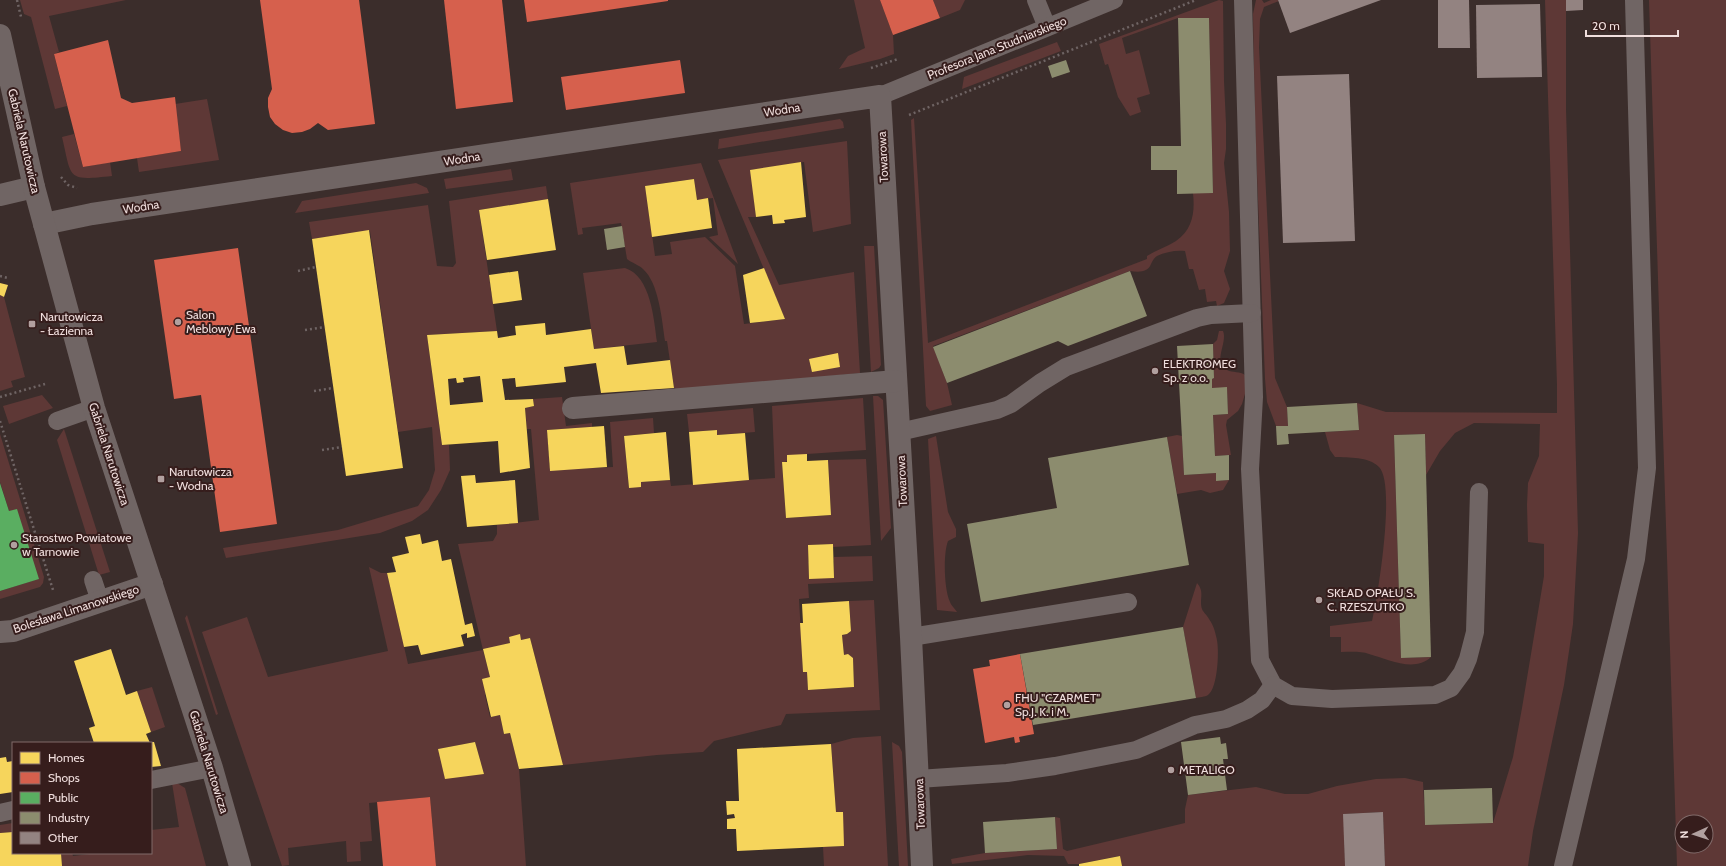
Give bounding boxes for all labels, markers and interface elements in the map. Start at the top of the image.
scale bar [1586,12,1678,38]
street label: Profesora Jana Studniarskiego [925,13,1069,82]
text: 20 m [1592,18,1620,33]
street label: Gabriela Narutowicza [5,87,44,195]
street label: Wodna [763,99,801,120]
street label: Towarowa [874,131,891,183]
street label: Wodna [443,148,481,169]
street label: Wodna [122,196,160,217]
place label: Salon Meblowy Ewa [186,307,256,336]
place label: Narutowicza - Łazienna [40,309,103,338]
marker: Salon Meblowy Ewa [173,317,183,327]
marker: Narutowicza - Łazienna [27,319,37,329]
place label: ELEKTROMEG Sp. z o.o. [1163,356,1236,385]
marker: ELEKTROMEG Sp. z o.o. [1150,366,1160,376]
street label: Gabriela Narutowicza [86,401,133,507]
street label: Towarowa [893,455,910,507]
place label: Narutowicza - Wodna [169,464,232,493]
marker: Narutowicza - Wodna [156,474,166,484]
place label: Starostwo Powiatowe w Tarnowie [22,530,131,559]
marker: Starostwo Powiatowe w Tarnowie [9,540,19,550]
street label: Bolesława Limanowskiego [11,581,141,636]
place label: SKŁAD OPAŁU S. C. RZESZUTKO [1327,585,1416,614]
marker: SKŁAD OPAŁU S. C. RZESZUTKO [1314,595,1324,605]
place label: FHU "CZARMET" Sp.J. K. i M. [1015,690,1100,719]
marker: FHU "CZARMET" Sp.J. K. i M. [1002,700,1012,710]
street label: Gabriela Narutowicza [187,708,232,815]
legend [12,742,152,854]
text: Homes [48,750,85,765]
place label: METALIGO [1179,762,1235,777]
marker: METALIGO [1166,765,1176,775]
text: Shops [48,770,80,785]
street label: Towarowa [911,778,928,830]
text: Public [48,790,79,805]
text: Industry [48,810,89,825]
north arrow [1674,814,1714,854]
text: Other [48,830,78,845]
text: N [1677,830,1691,839]

